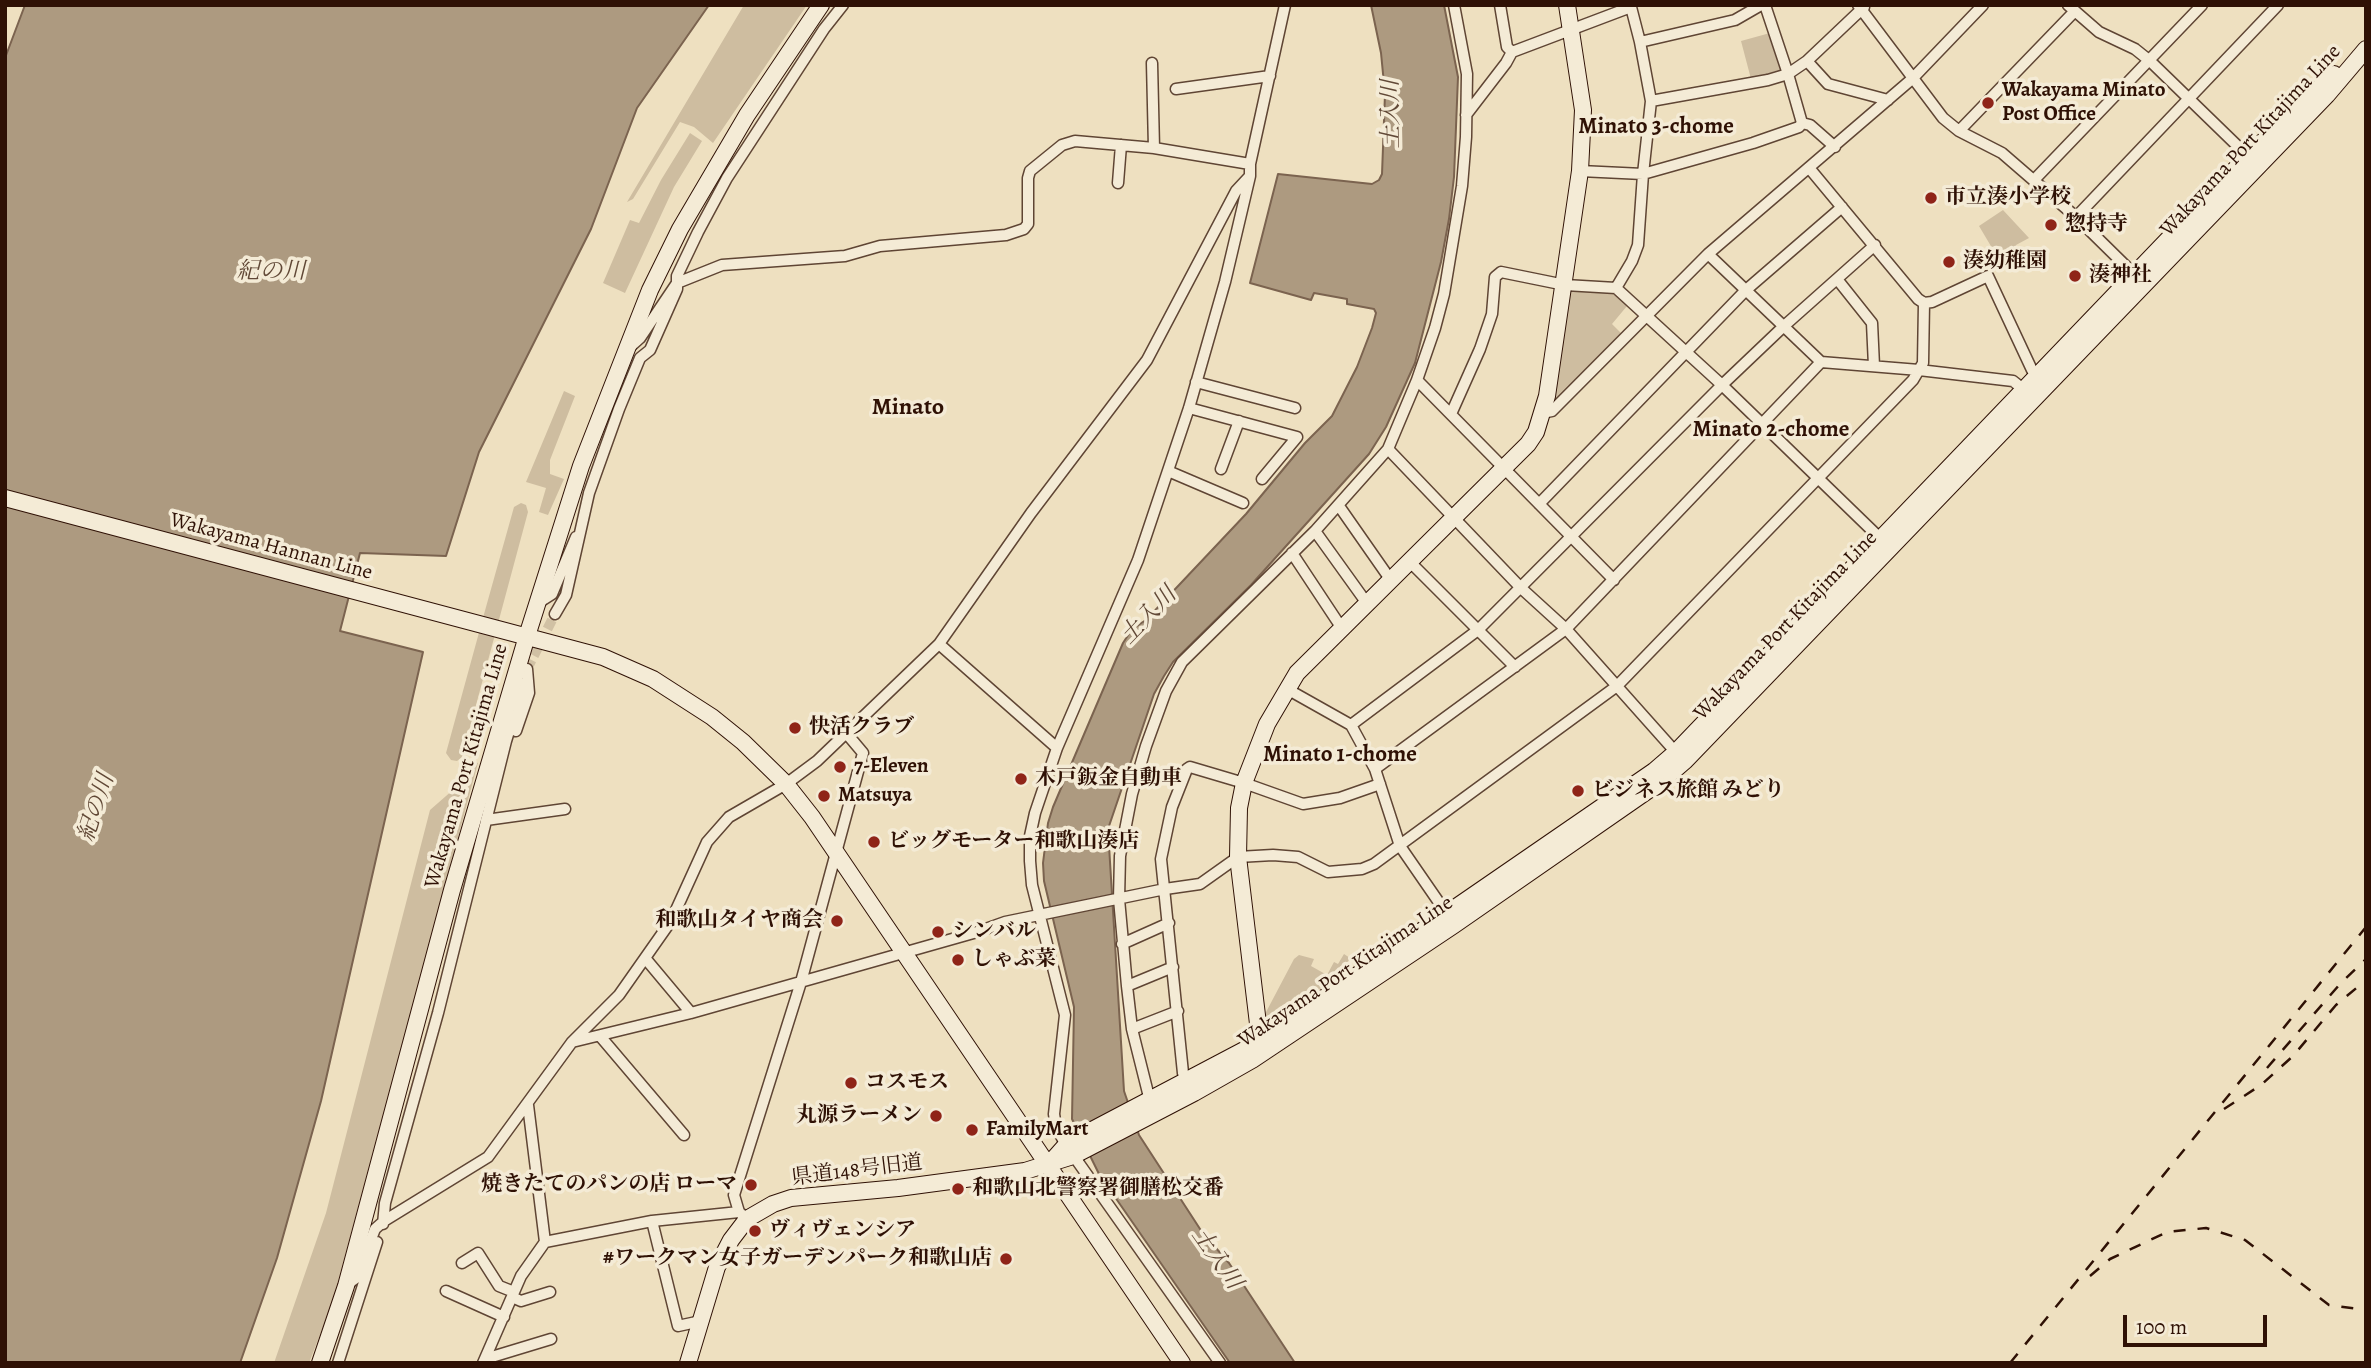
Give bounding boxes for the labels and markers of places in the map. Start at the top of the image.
place label: Wakayama Minato Post Office [2002,78,2166,128]
marker: Wakayama Minato Post Office [1980,95,1996,111]
place label: 市立湊小学校 [1945,185,2071,211]
marker: 市立湊小学校 [1923,190,1939,206]
place label: 惣持寺 [2065,212,2128,238]
marker: 惣持寺 [2043,217,2059,233]
place label: 湊幼稚園 [1963,249,2047,275]
marker: 湊幼稚園 [1941,254,1957,270]
place label: 湊神社 [2089,263,2152,289]
marker: 湊神社 [2067,268,2083,284]
place label: 快活クラブ [809,715,914,741]
marker: 快活クラブ [787,720,803,736]
place label: 7-Eleven [854,754,929,780]
marker: 7-Eleven [832,759,848,775]
place label: 木戸鈑金自動車 [1035,766,1182,792]
marker: 木戸鈑金自動車 [1013,771,1029,787]
place label: ビジネス旅館 みどり [1592,778,1785,804]
place label: Matsuya [838,783,912,809]
marker: ビジネス旅館 みどり [1570,783,1586,799]
marker: Matsuya [816,788,832,804]
place label: ビッグモーター和歌山湊店 [888,829,1139,855]
marker: ビッグモーター和歌山湊店 [866,834,882,850]
place label: 和歌山タイヤ商会 [655,908,823,934]
marker: 和歌山タイヤ商会 [829,913,845,929]
place label: シンバル [952,919,1036,945]
marker: シンバル [930,924,946,940]
place label: しゃぶ菜 [972,947,1056,973]
marker: しゃぶ菜 [950,952,966,968]
place label: コスモス [865,1070,949,1096]
marker: コスモス [843,1075,859,1091]
place label: 丸源ラーメン [796,1103,922,1129]
marker: 丸源ラーメン [928,1108,944,1124]
place label: FamilyMart [986,1117,1088,1143]
marker: FamilyMart [964,1122,980,1138]
place label: 焼きたてのパンの店 ローマ [481,1172,737,1198]
place label: 和歌山北警察署御膳松交番 [972,1176,1224,1202]
marker: 焼きたてのパンの店 ローマ [743,1177,759,1193]
marker: 和歌山北警察署御膳松交番 [950,1181,966,1197]
place label: ヴィヴェンシア [769,1218,916,1244]
marker: ヴィヴェンシア [747,1223,763,1239]
place label: #ワークマン女子ガーデンパーク和歌山店 [603,1246,992,1272]
marker: #ワークマン女子ガーデンパーク和歌山店 [998,1251,1014,1267]

